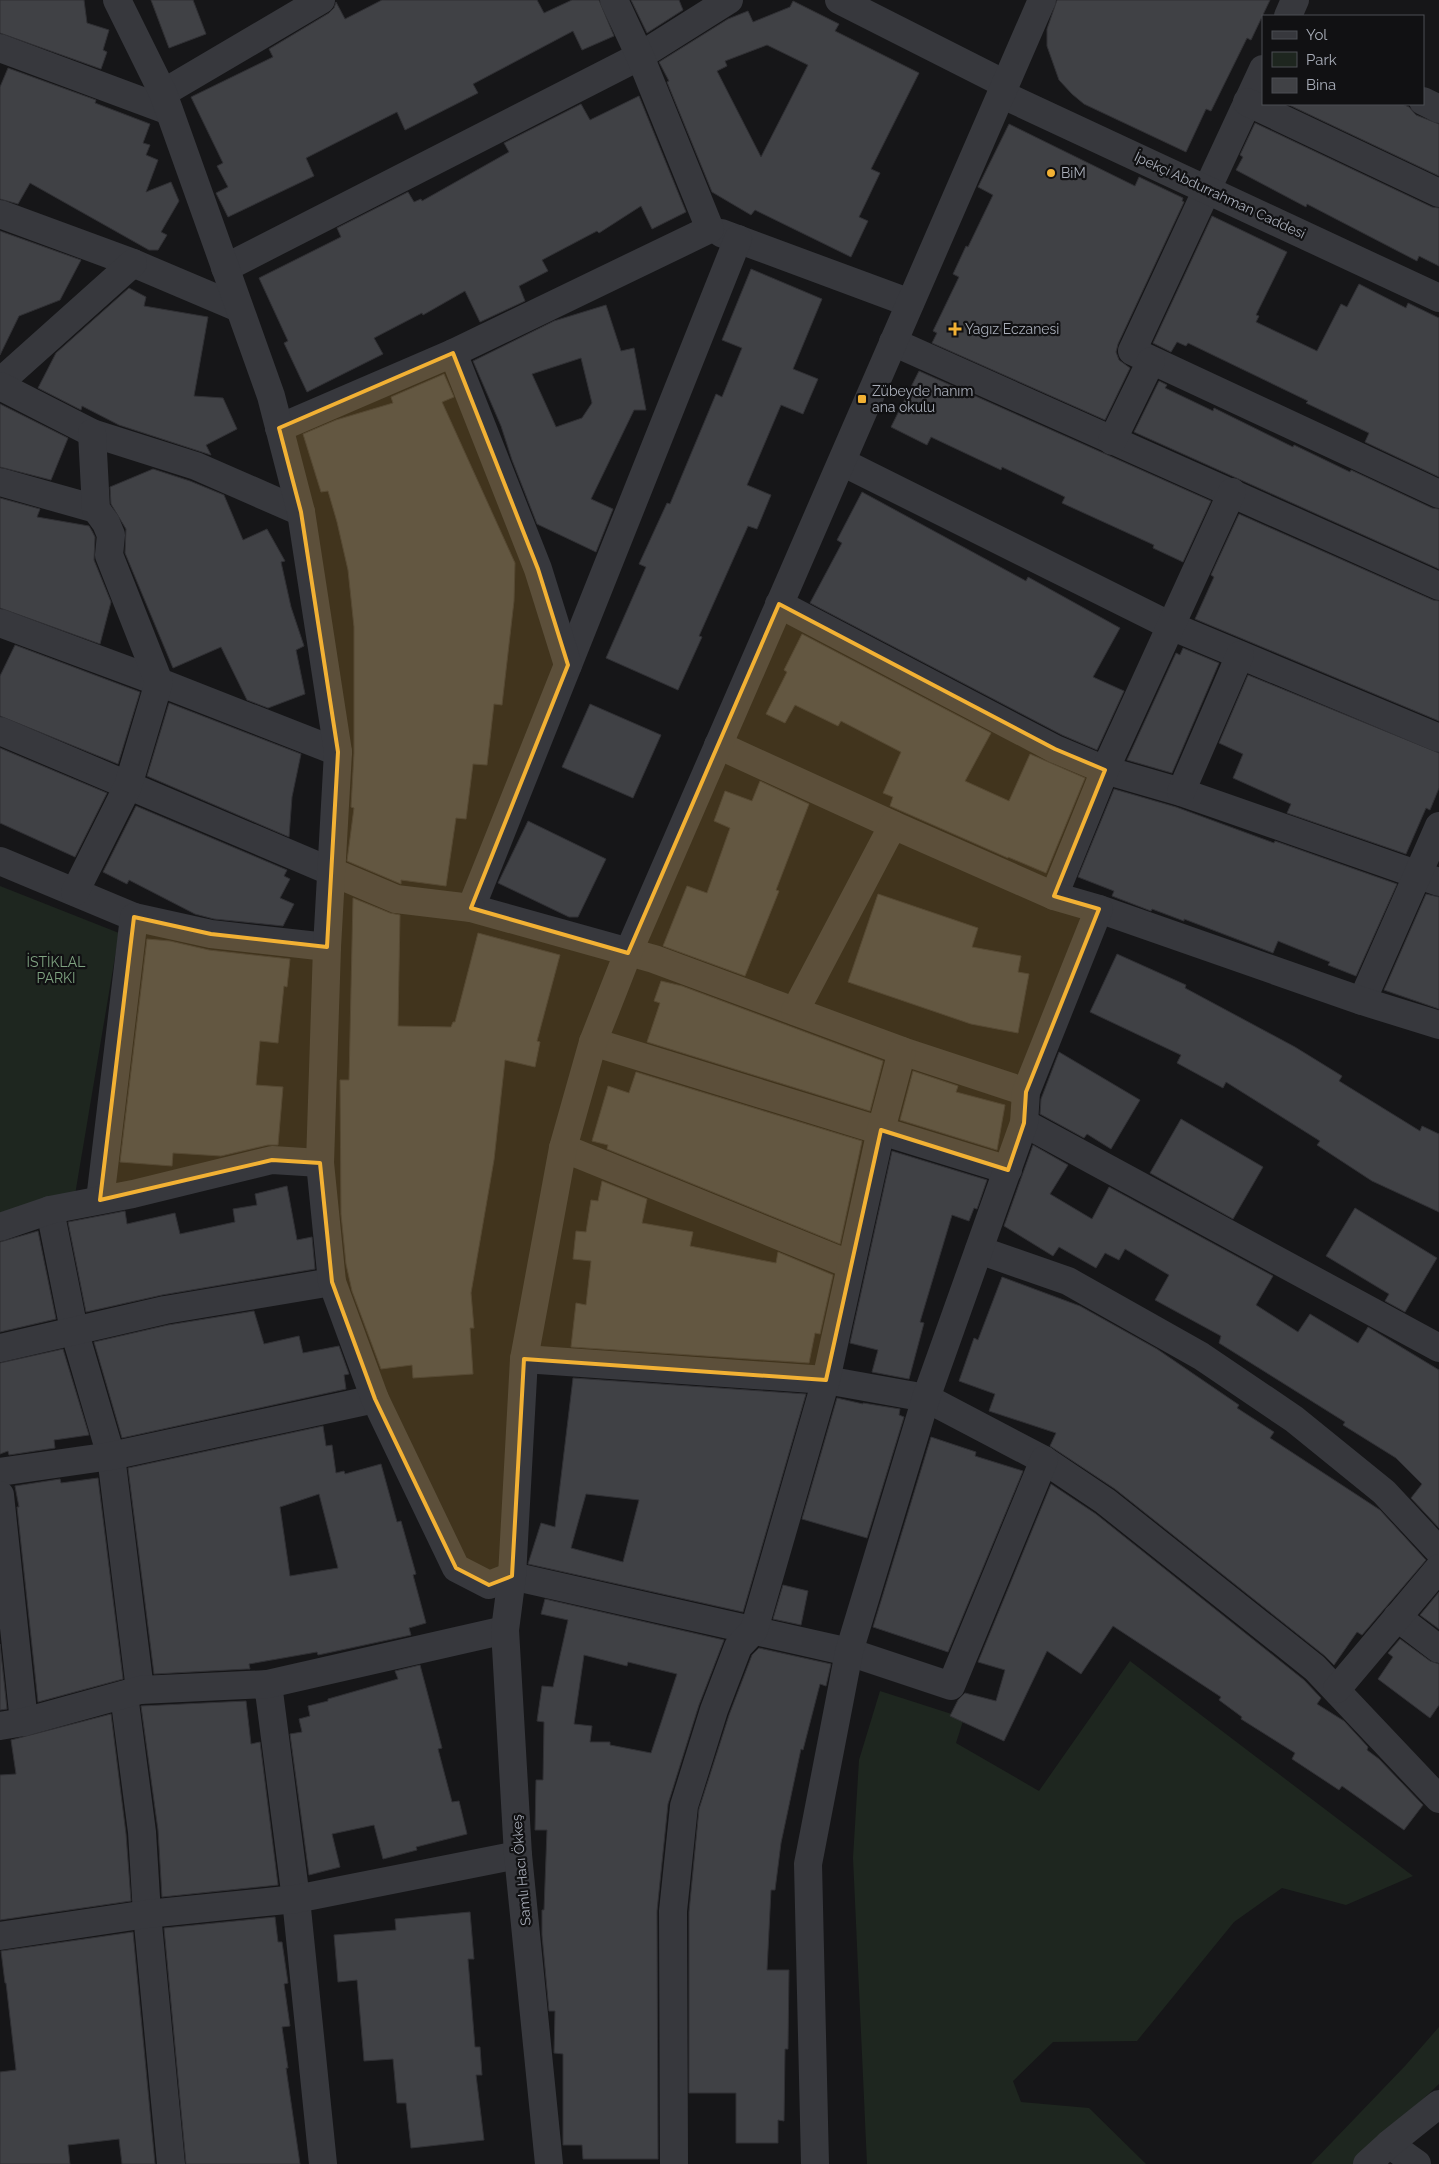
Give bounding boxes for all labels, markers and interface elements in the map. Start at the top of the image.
legend [1262,15,1424,105]
text: Yol [1306,26,1328,44]
text: Park [1306,51,1337,69]
text: Bina [1306,76,1336,94]
street label: İpekçi Abdurrahman Caddesi [1132,146,1309,242]
place label: BiM [1061,165,1086,181]
marker: BiM [1045,167,1057,179]
place label: Yagız Eczanesi [965,321,1059,337]
marker: Yagız Eczanesi [949,323,961,335]
place label: Zübeyde hanım ana okulu [872,383,973,415]
marker: Zübeyde hanım ana okulu [856,393,868,405]
park label: İSTİKLAL PARKI [27,952,85,986]
street label: Samlı Hacı Ökkeş [506,1813,534,1926]

